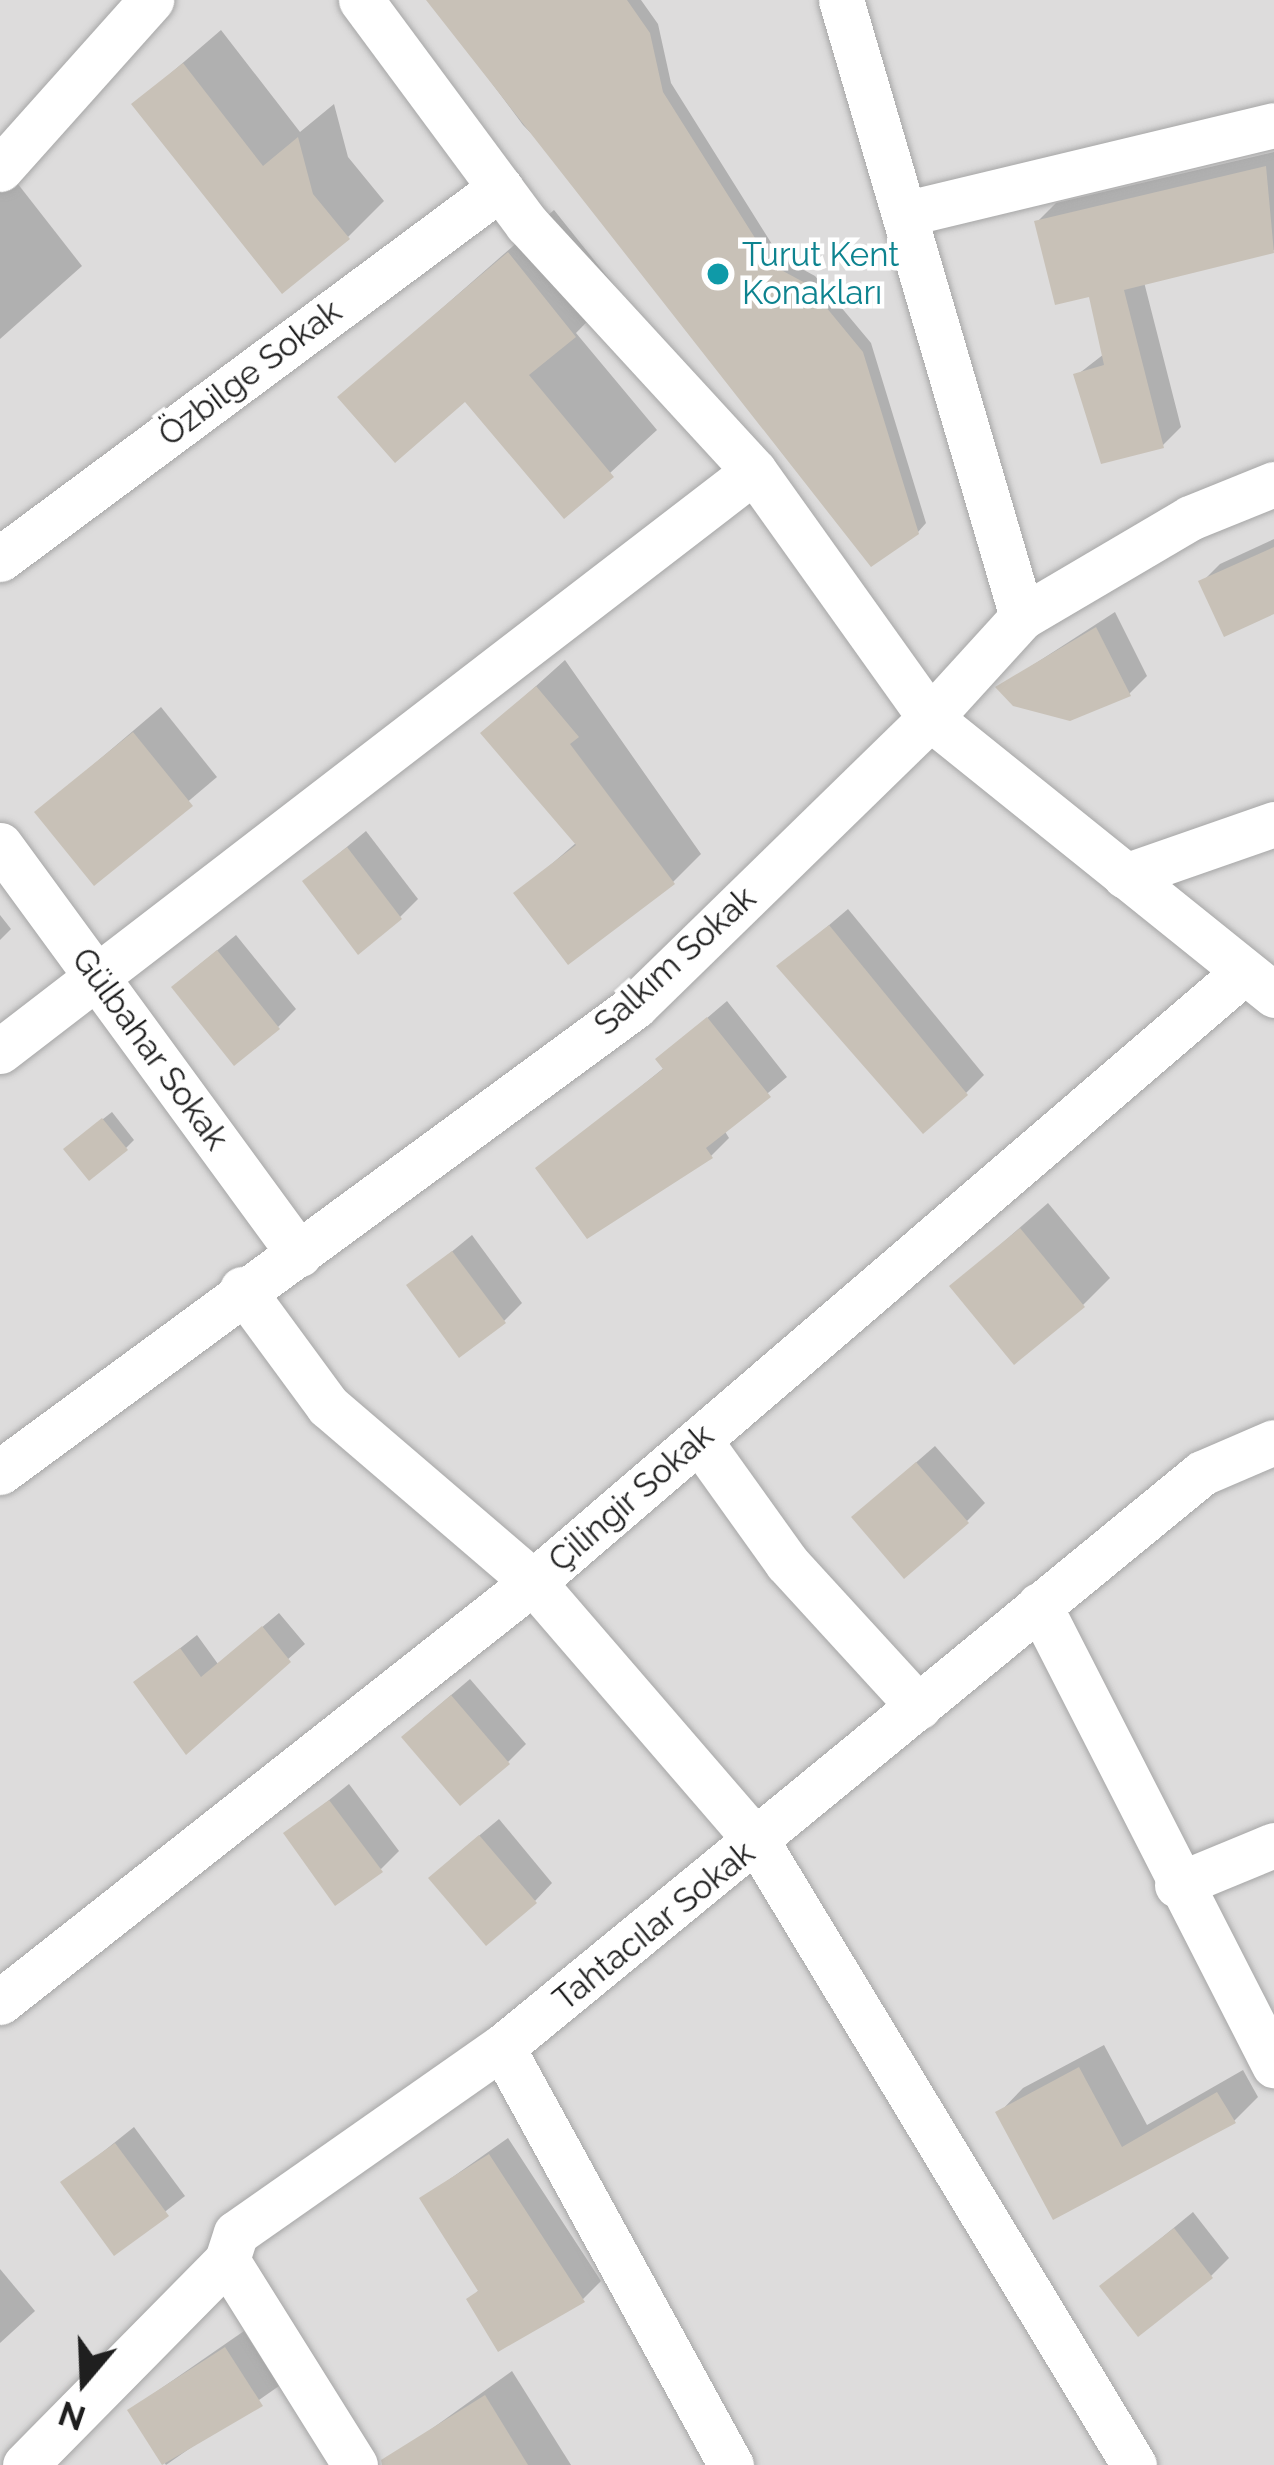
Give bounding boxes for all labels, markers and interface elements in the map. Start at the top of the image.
place label: Turut Kent Konakları [742,235,899,313]
marker: Turut Kent Konakları [705,261,731,287]
street label: Özbilge Sokak [151,292,349,454]
street label: Salkım Sokak [586,878,764,1044]
street label: Gülbahar Sokak [63,940,237,1158]
street label: Çilingir Sokak [541,1416,721,1580]
street label: Tahtacılar Sokak [545,1833,763,2019]
north arrow [24,2321,144,2441]
text: N [54,2393,90,2438]

